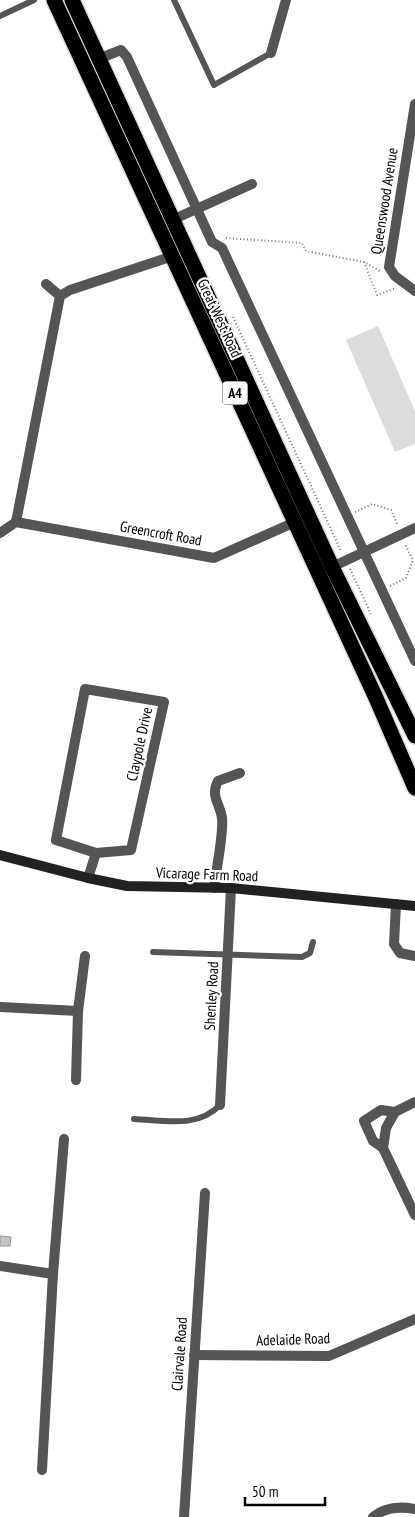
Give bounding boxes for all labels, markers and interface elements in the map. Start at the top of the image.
street label: Queenswood Avenue [366,146,402,256]
street label: Great West Road [194,276,246,360]
road number: A4 [222,382,248,404]
street label: Greencroft Road [119,516,203,550]
street label: Claypole Drive [122,705,156,783]
street label: Vicarage Farm Road [155,863,258,885]
street label: Shenley Road [200,961,222,1031]
street label: Clairvale Road [167,1316,191,1392]
street label: Adelaide Road [256,1328,330,1350]
scale bar [245,1474,325,1506]
text: 50 m [252,1482,278,1501]

